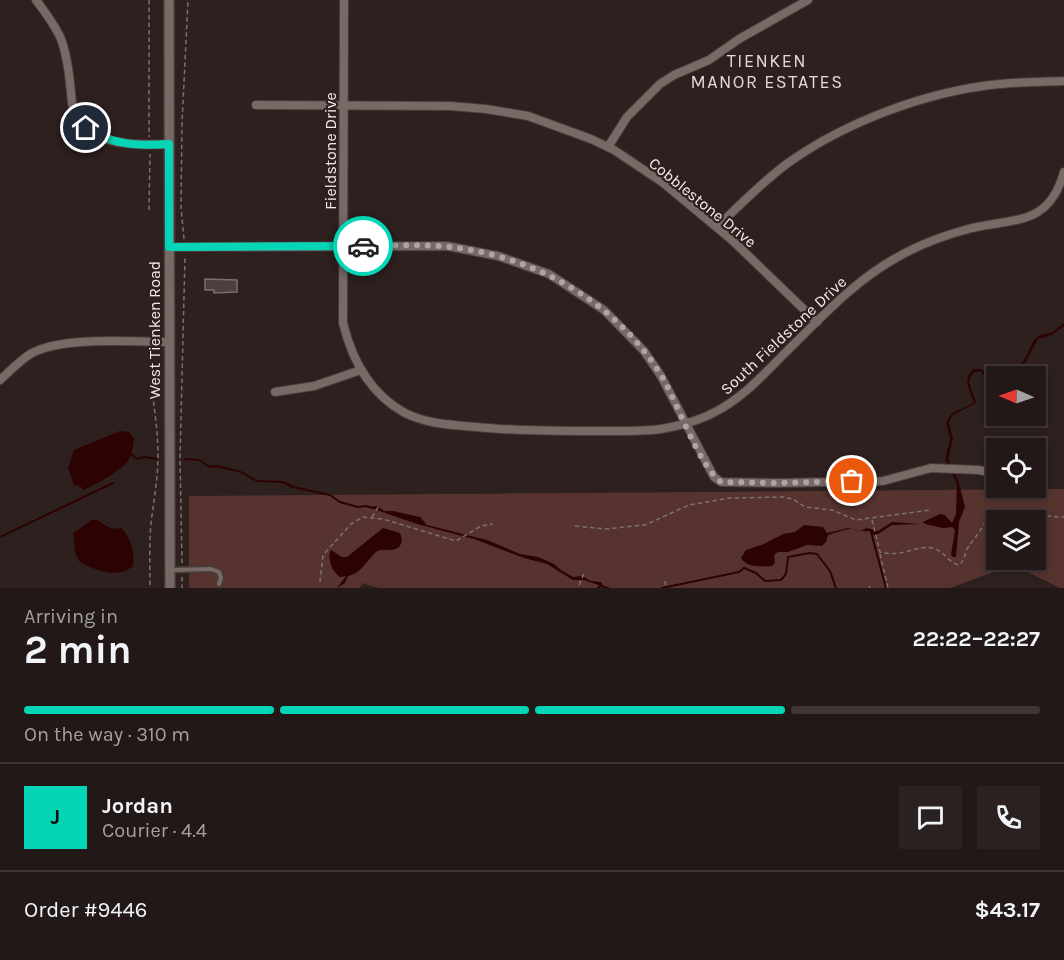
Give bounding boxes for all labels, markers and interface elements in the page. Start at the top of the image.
district label: TIENKEN MANOR ESTATES [690,50,844,93]
street label: Fieldstone Drive [321,92,340,210]
pin [60,102,111,153]
icon: home [69,111,102,144]
street label: Cobblestone Drive [645,153,760,251]
courier [333,216,393,276]
icon: car [347,230,380,263]
street label: West Tienken Road [145,261,164,399]
street label: South Fieldstone Drive [716,272,850,399]
north arrow [986,366,1046,426]
map controls [986,366,1046,570]
button: locate [986,438,1046,498]
pin [826,455,877,506]
icon: bag [835,464,868,497]
button: layers [986,510,1046,570]
text: Arriving in [24,605,118,628]
text: 22:22–22:27 [912,626,1040,652]
text: 2 min [24,627,132,673]
text: On the way · 310 m [24,723,190,746]
button: chat [899,786,962,849]
button: phone [977,786,1040,849]
text: Jordan [102,793,173,819]
text: J [51,804,60,830]
text: Courier · 4.4 [102,819,207,842]
text: Order #9446 [24,897,147,923]
text: $43.17 [975,897,1040,923]

